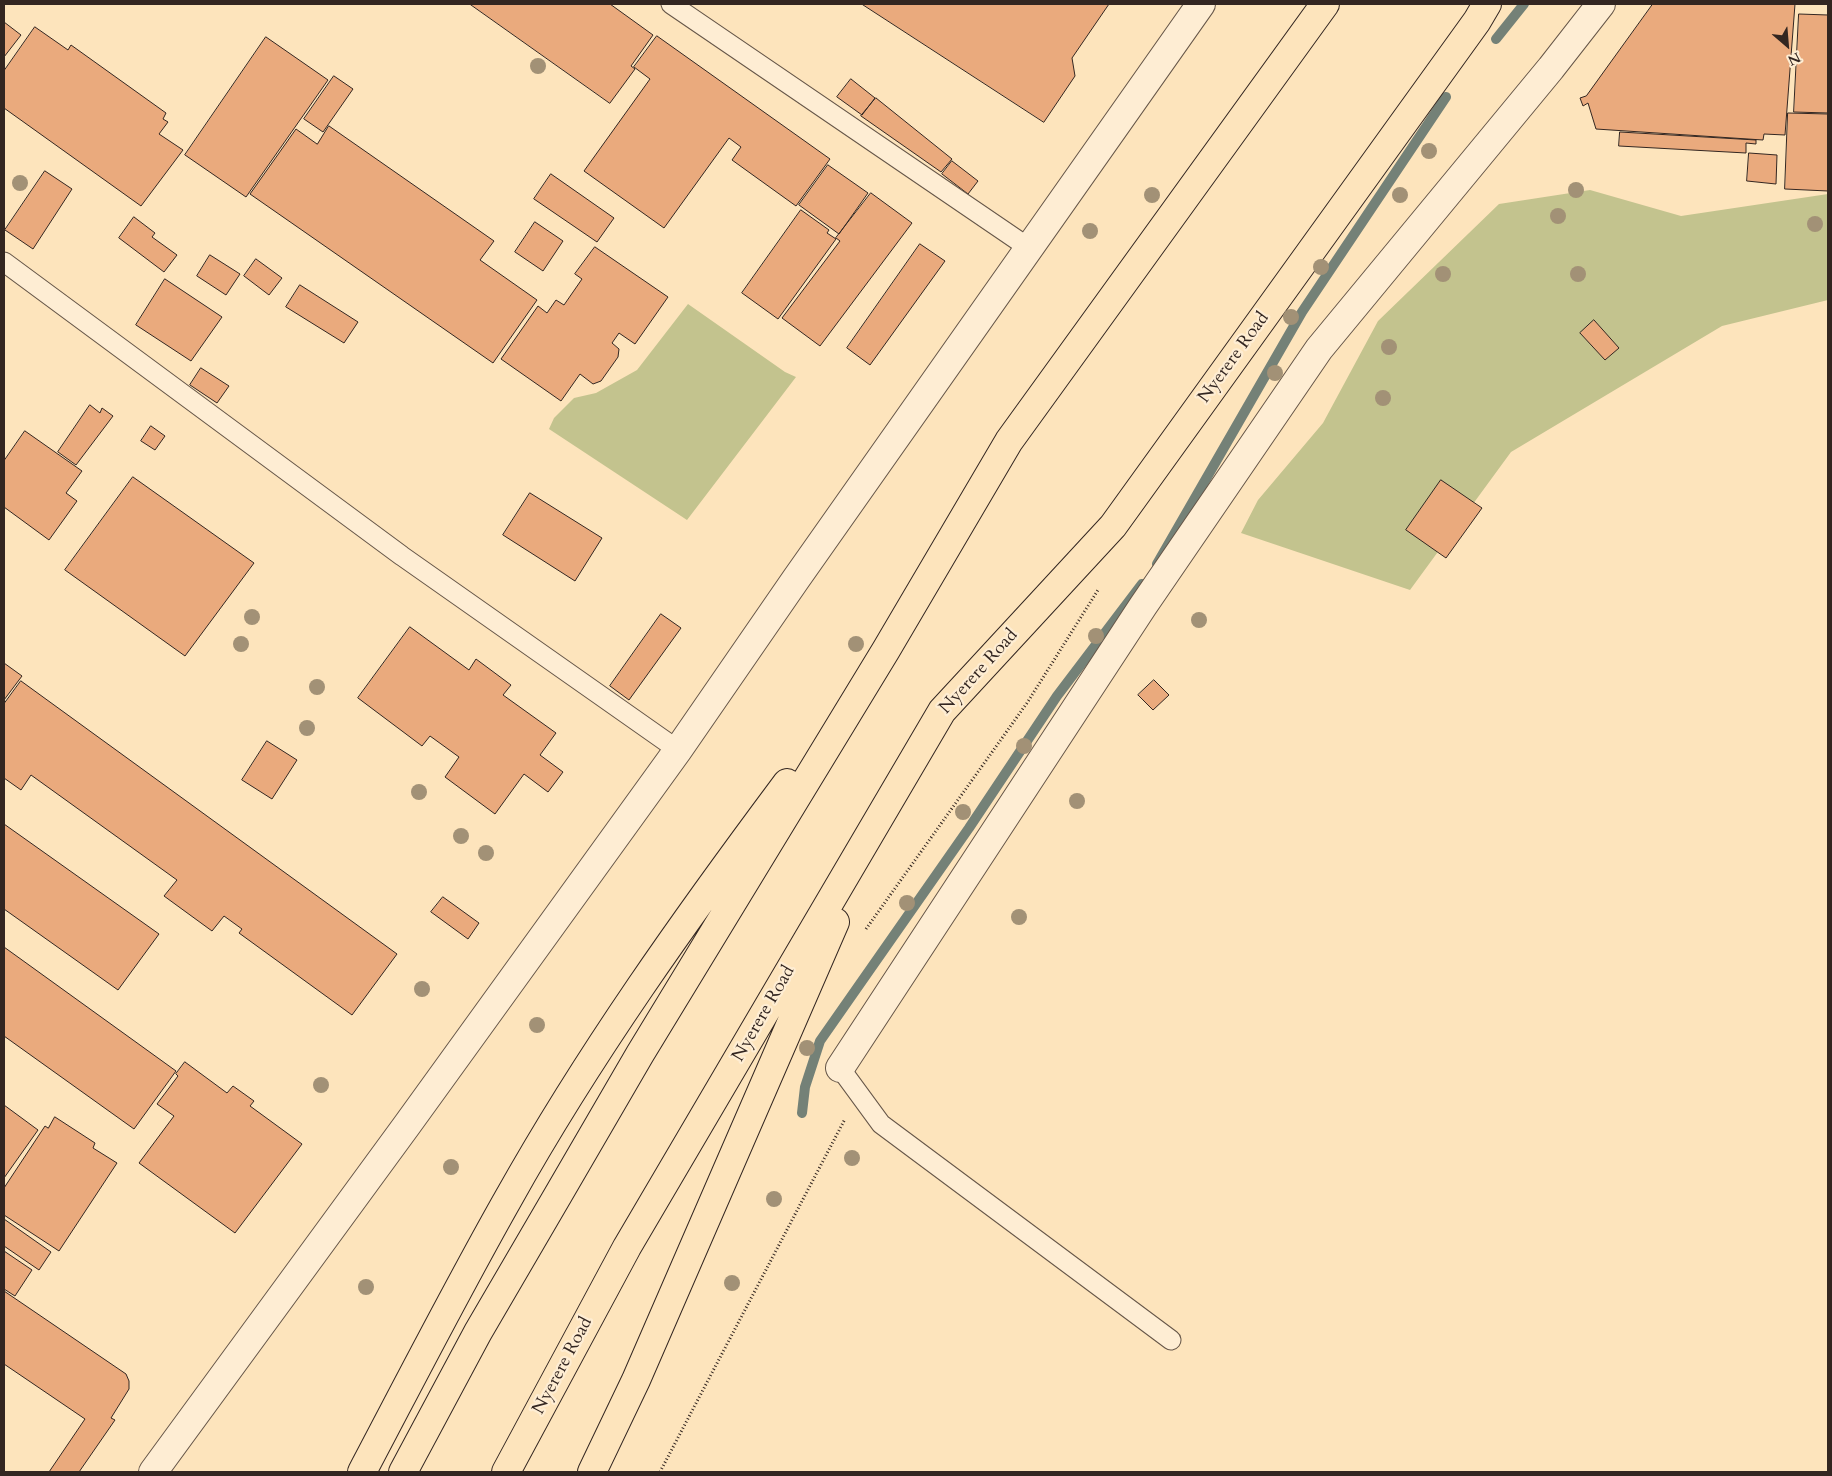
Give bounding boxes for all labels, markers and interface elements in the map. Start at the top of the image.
north arrow [1762,20,1812,70]
text: N [1784,48,1804,70]
street label: Nyerere Road [1194,308,1274,408]
street label: Nyerere Road [935,625,1023,719]
street label: Nyerere Road [728,962,800,1066]
street label: Nyerere Road [528,1314,598,1418]

